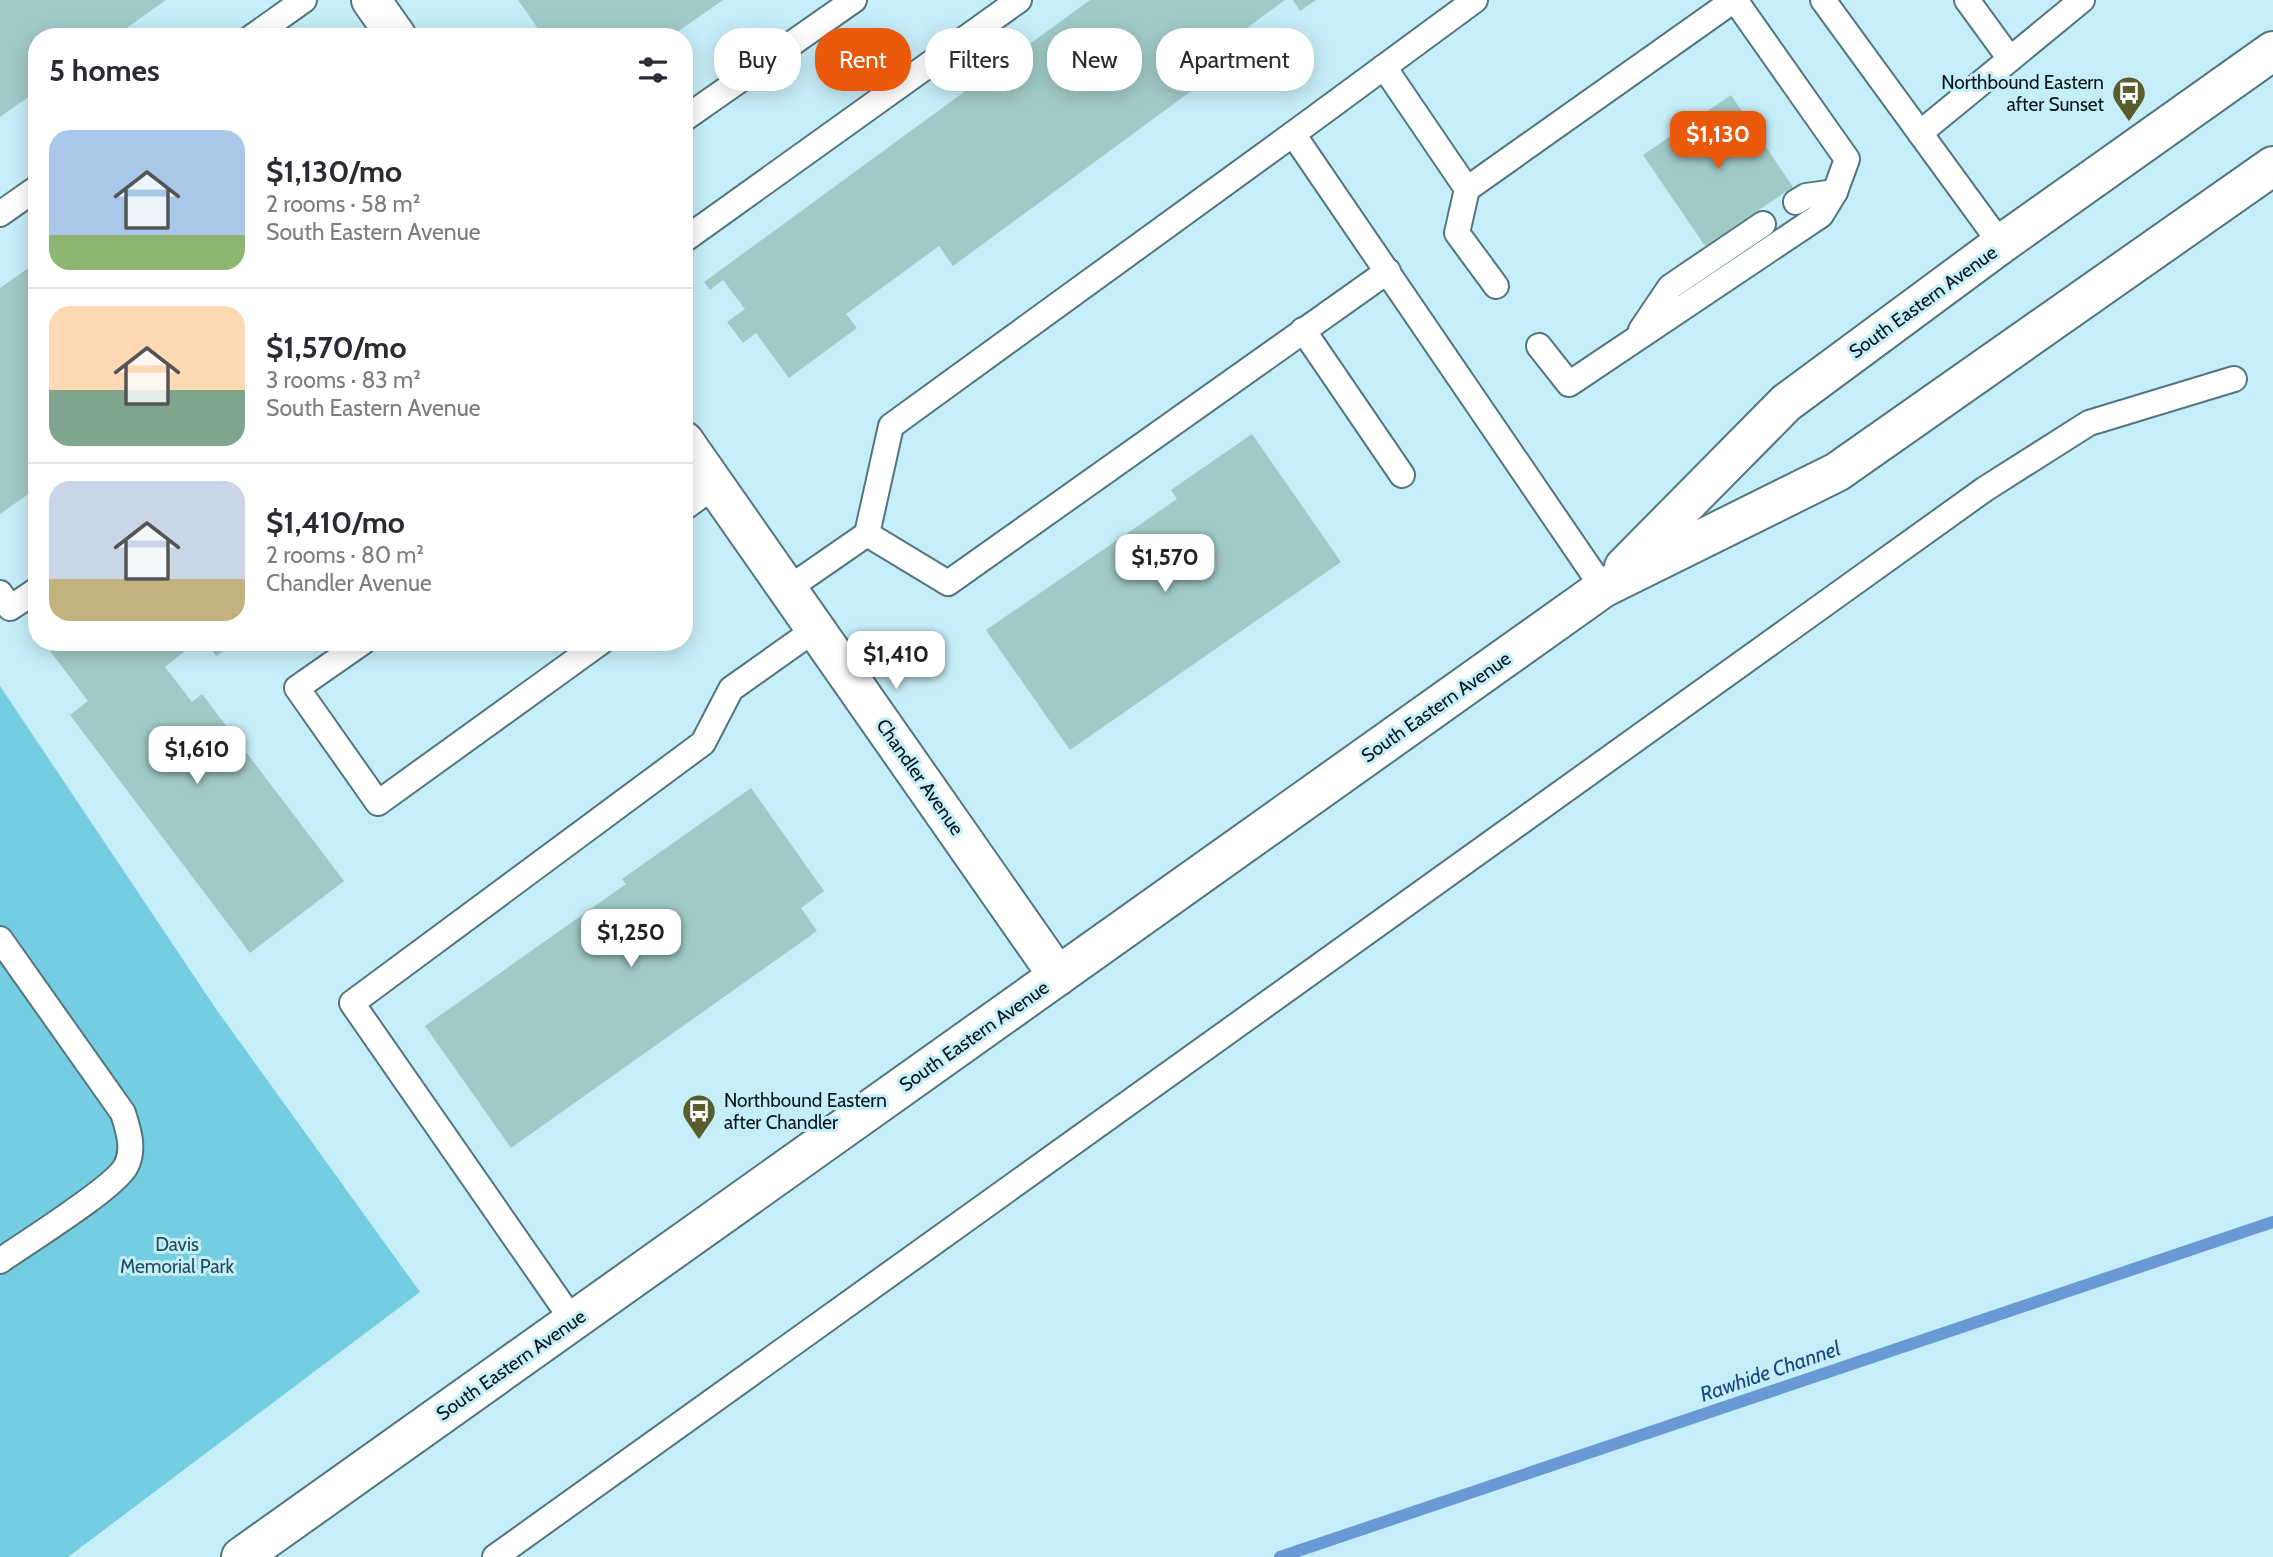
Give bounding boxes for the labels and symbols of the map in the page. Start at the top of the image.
place label: Northbound Eastern after Sunset [1941,71,2105,116]
bus stop icon: Northbound Eastern after Sunset [2110,74,2148,123]
pin: $1,130 [1661,111,1775,171]
street label: South Eastern Avenue [1845,240,2002,363]
pin: $1,570 [1108,534,1222,594]
pin: $1,410 [839,632,953,691]
street label: South Eastern Avenue [1357,647,1515,767]
street label: Chandler Avenue [871,714,969,840]
pin: $1,610 [140,726,254,786]
pin: $1,250 [574,909,688,969]
street label: South Eastern Avenue [895,976,1053,1096]
place label: Northbound Eastern after Chandler [724,1089,887,1134]
bus stop icon: Northbound Eastern after Chandler [680,1092,718,1141]
park label: Davis Memorial Park [120,1233,235,1278]
street label: South Eastern Avenue [432,1305,590,1425]
water label: Rawhide Channel [1697,1335,1843,1407]

